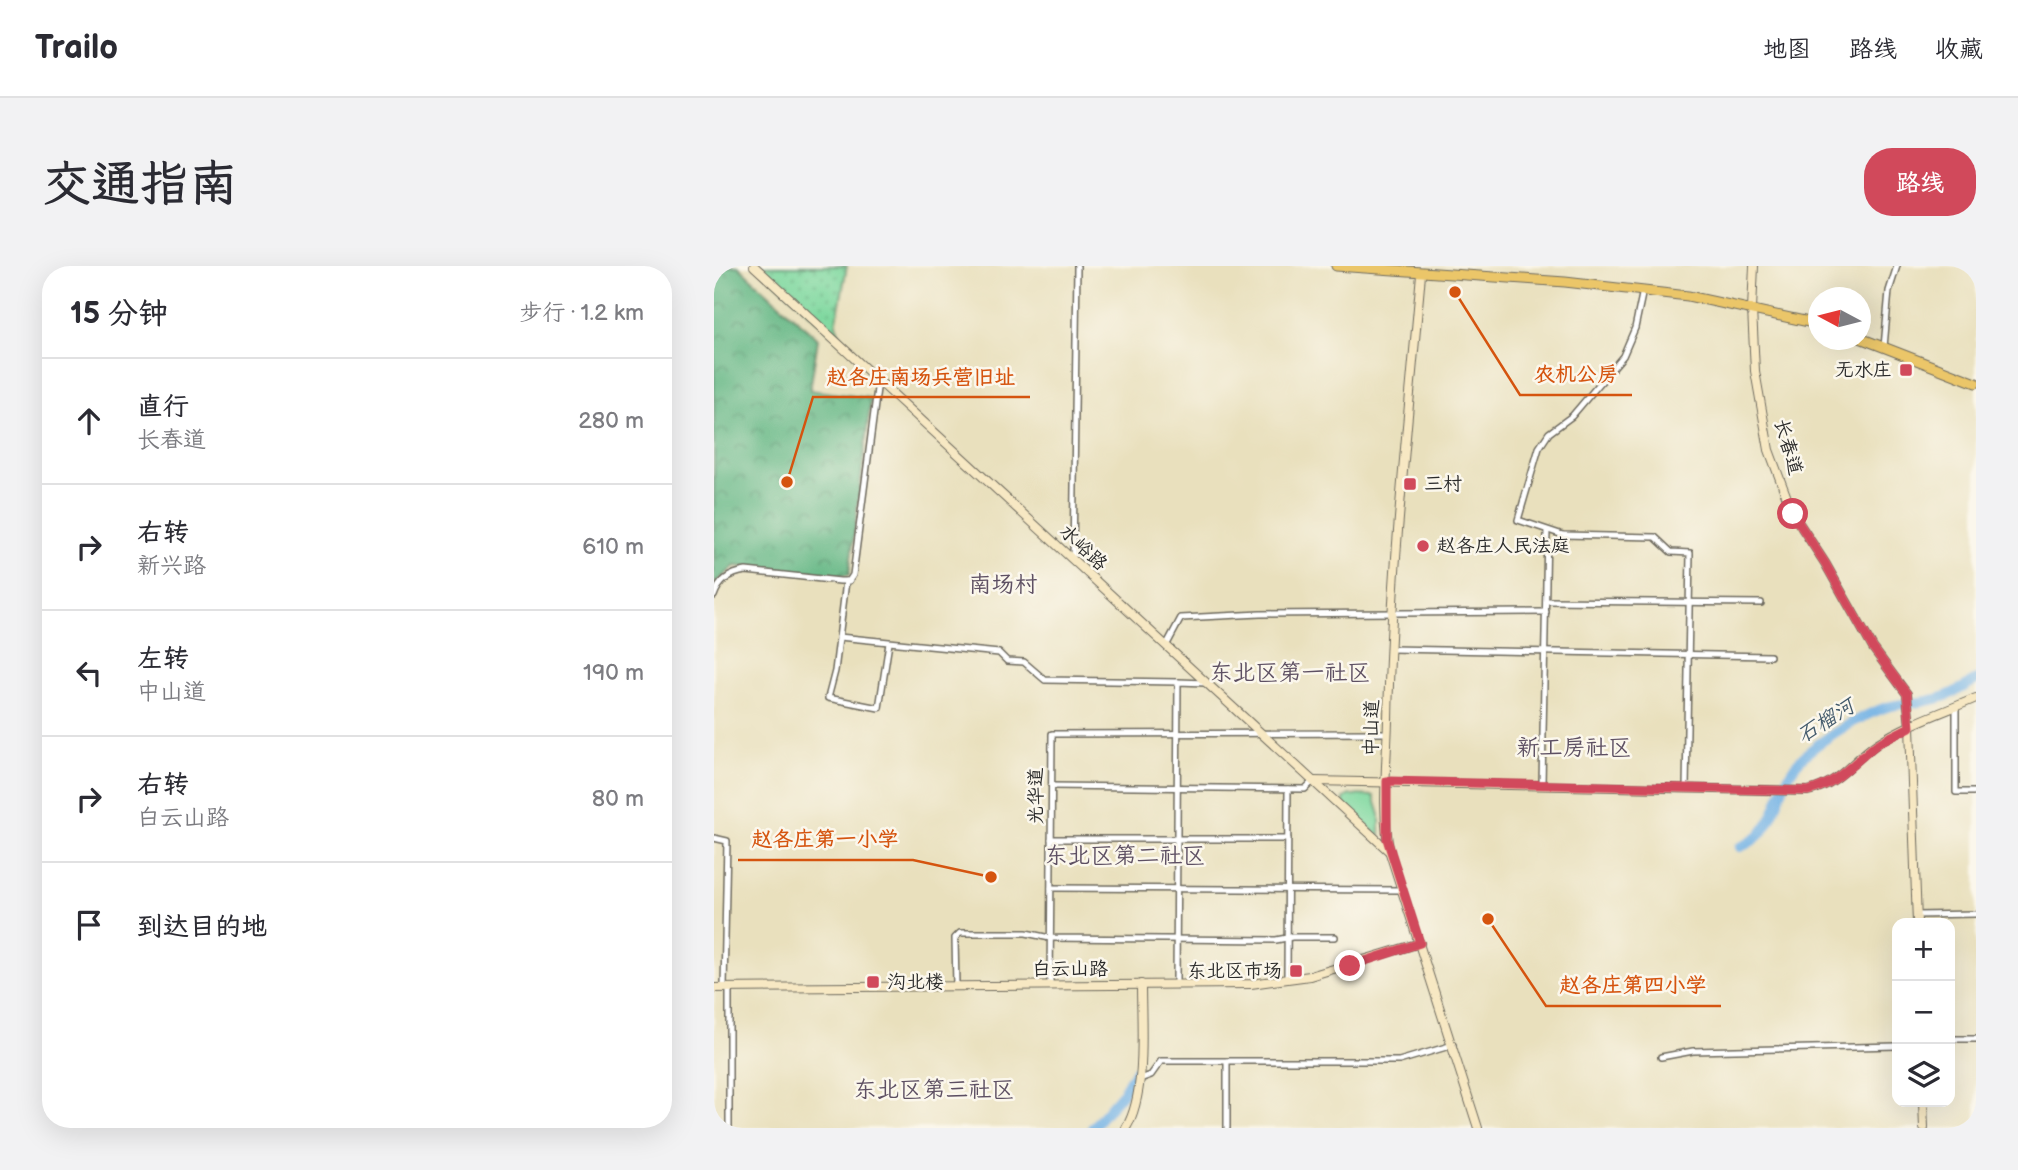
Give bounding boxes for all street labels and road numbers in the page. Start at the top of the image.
street label: 长春道 [1769,416,1807,478]
street label: 水峪路 [1054,520,1112,576]
street label: 中山道 [1360,699,1384,757]
street label: 光华道 [1025,767,1048,825]
street label: 白云山路 [1032,958,1108,981]

